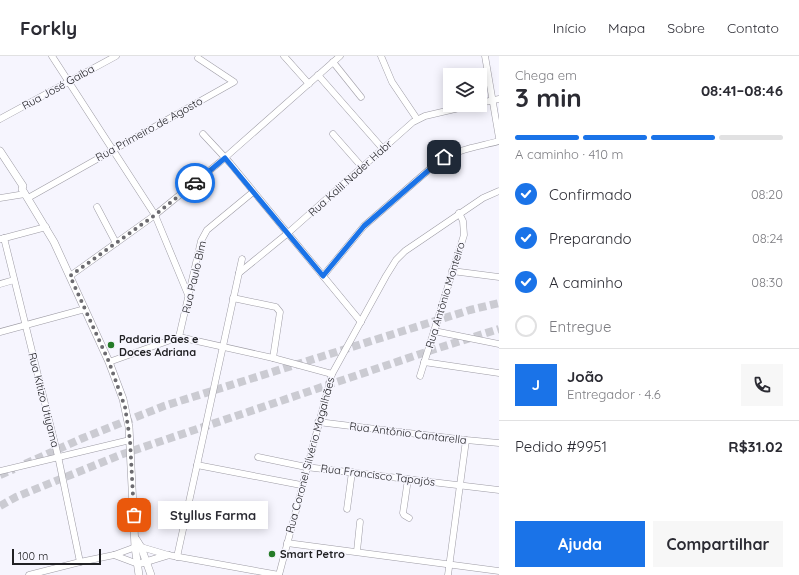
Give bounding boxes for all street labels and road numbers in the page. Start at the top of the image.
street label: Rua José Gaiba [19,61,97,113]
street label: Rua Primeiro de Agosto [93,94,205,164]
street label: Rua Kalil Nader Habr [305,136,395,219]
street label: Rua Paulo Bim [179,239,209,315]
street label: Rua Antônio Monteiro [422,240,468,350]
street label: Rua Kitizo Utiyama [25,351,63,449]
street label: Rua Coronel Silvério Magalhães [282,376,338,534]
street label: Rua Antônio Cantarella [349,419,467,447]
street label: Rua Francisco Tapajós [320,461,436,489]

